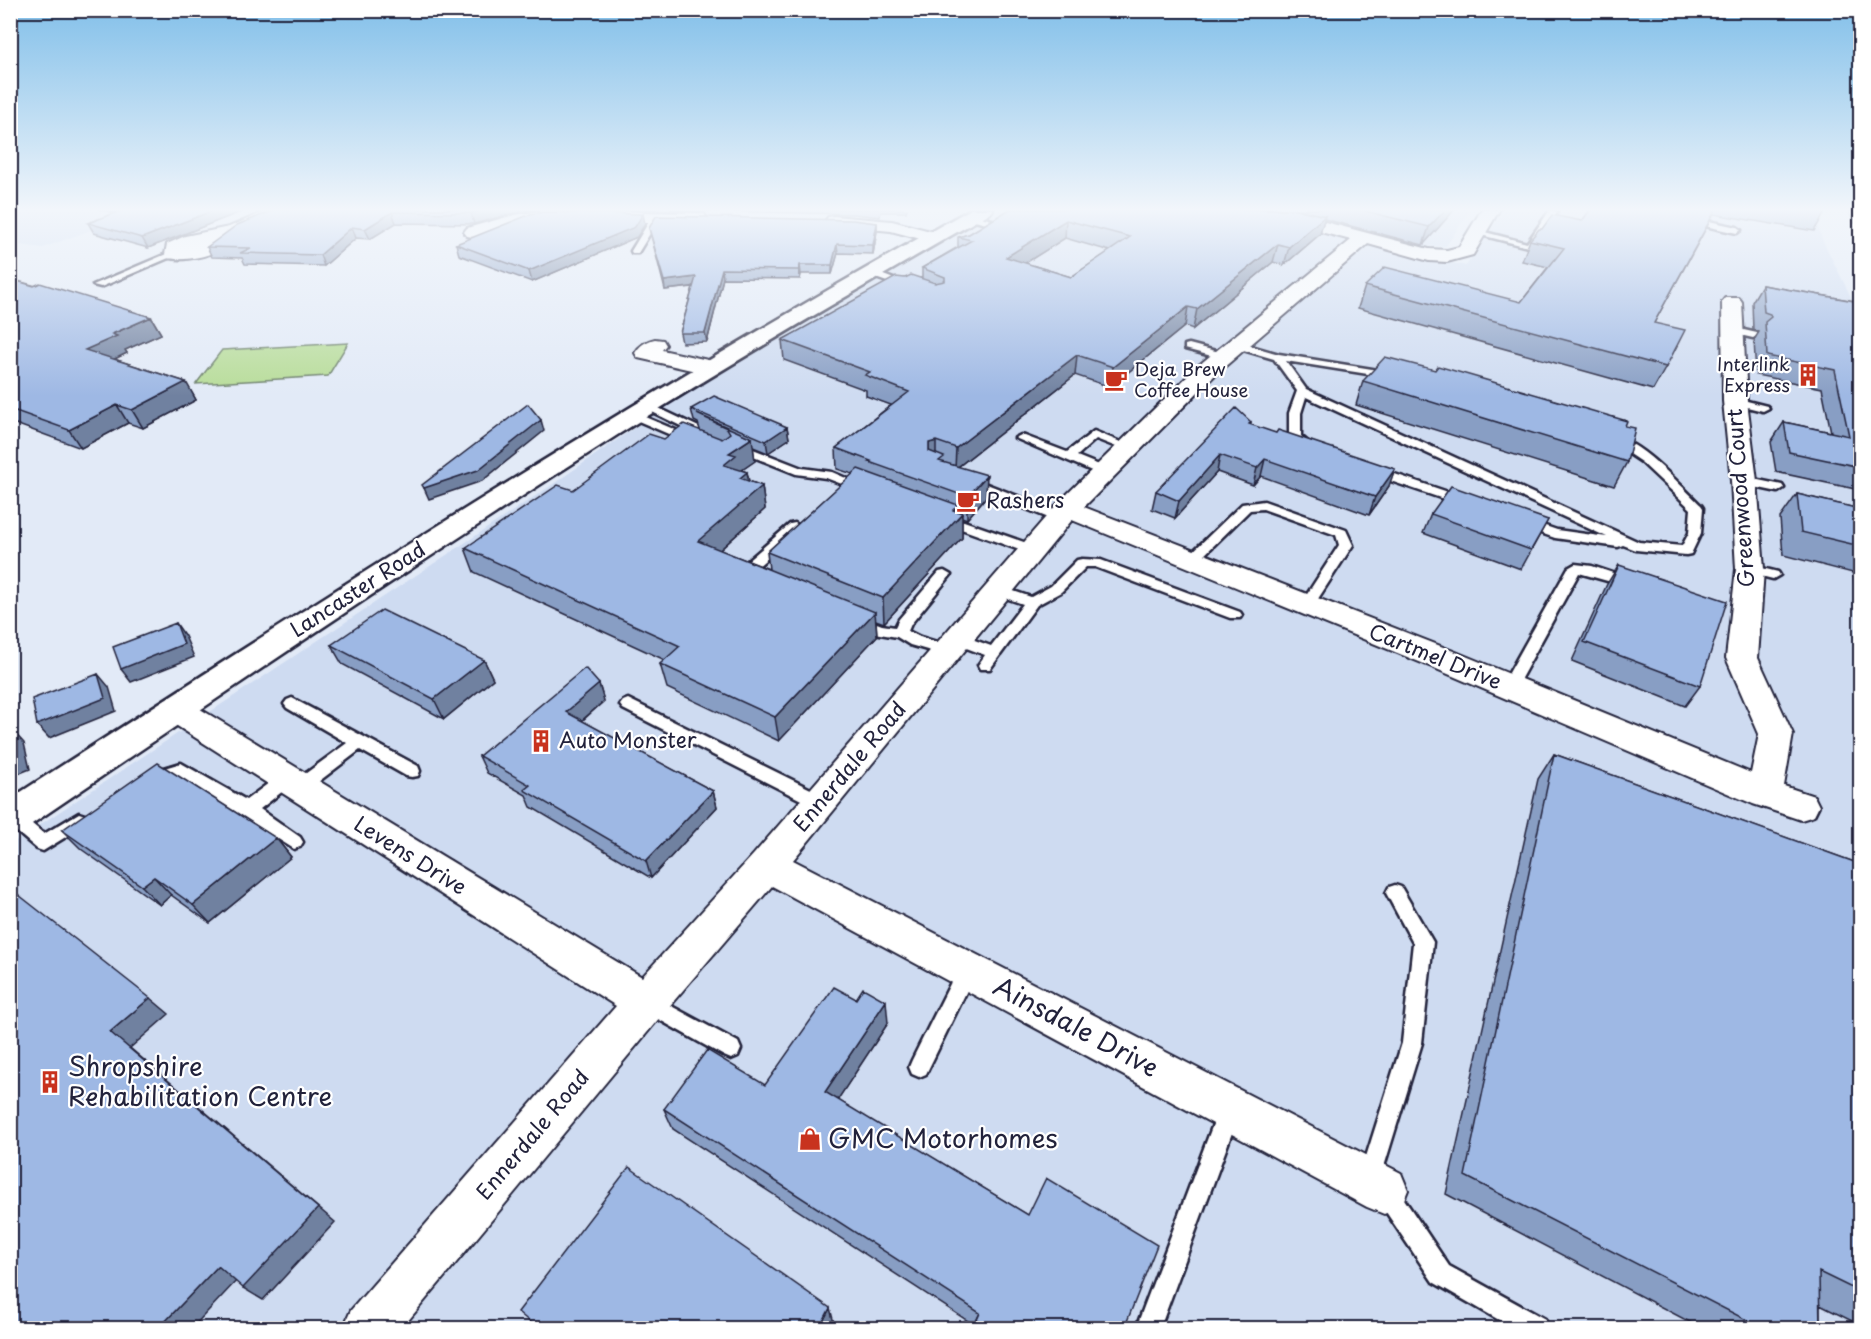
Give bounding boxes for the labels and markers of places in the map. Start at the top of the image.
place label: Interlink Express [1717,350,1790,398]
place label: Deja Brew Coffee House [1134,355,1248,403]
building icon: Interlink Express [1795,362,1821,388]
cafe icon: Deja Brew Coffee House [1103,367,1129,393]
place label: Rashers [986,483,1064,515]
cafe icon: Rashers [955,488,981,514]
place label: Auto Monster [559,723,697,755]
building icon: Auto Monster [528,728,554,754]
place label: Shropshire Rehabilitation Centre [68,1046,332,1115]
building icon: Shropshire Rehabilitation Centre [37,1069,63,1095]
place label: GMC Motorhomes [828,1118,1057,1157]
shop icon: GMC Motorhomes [797,1126,823,1152]

